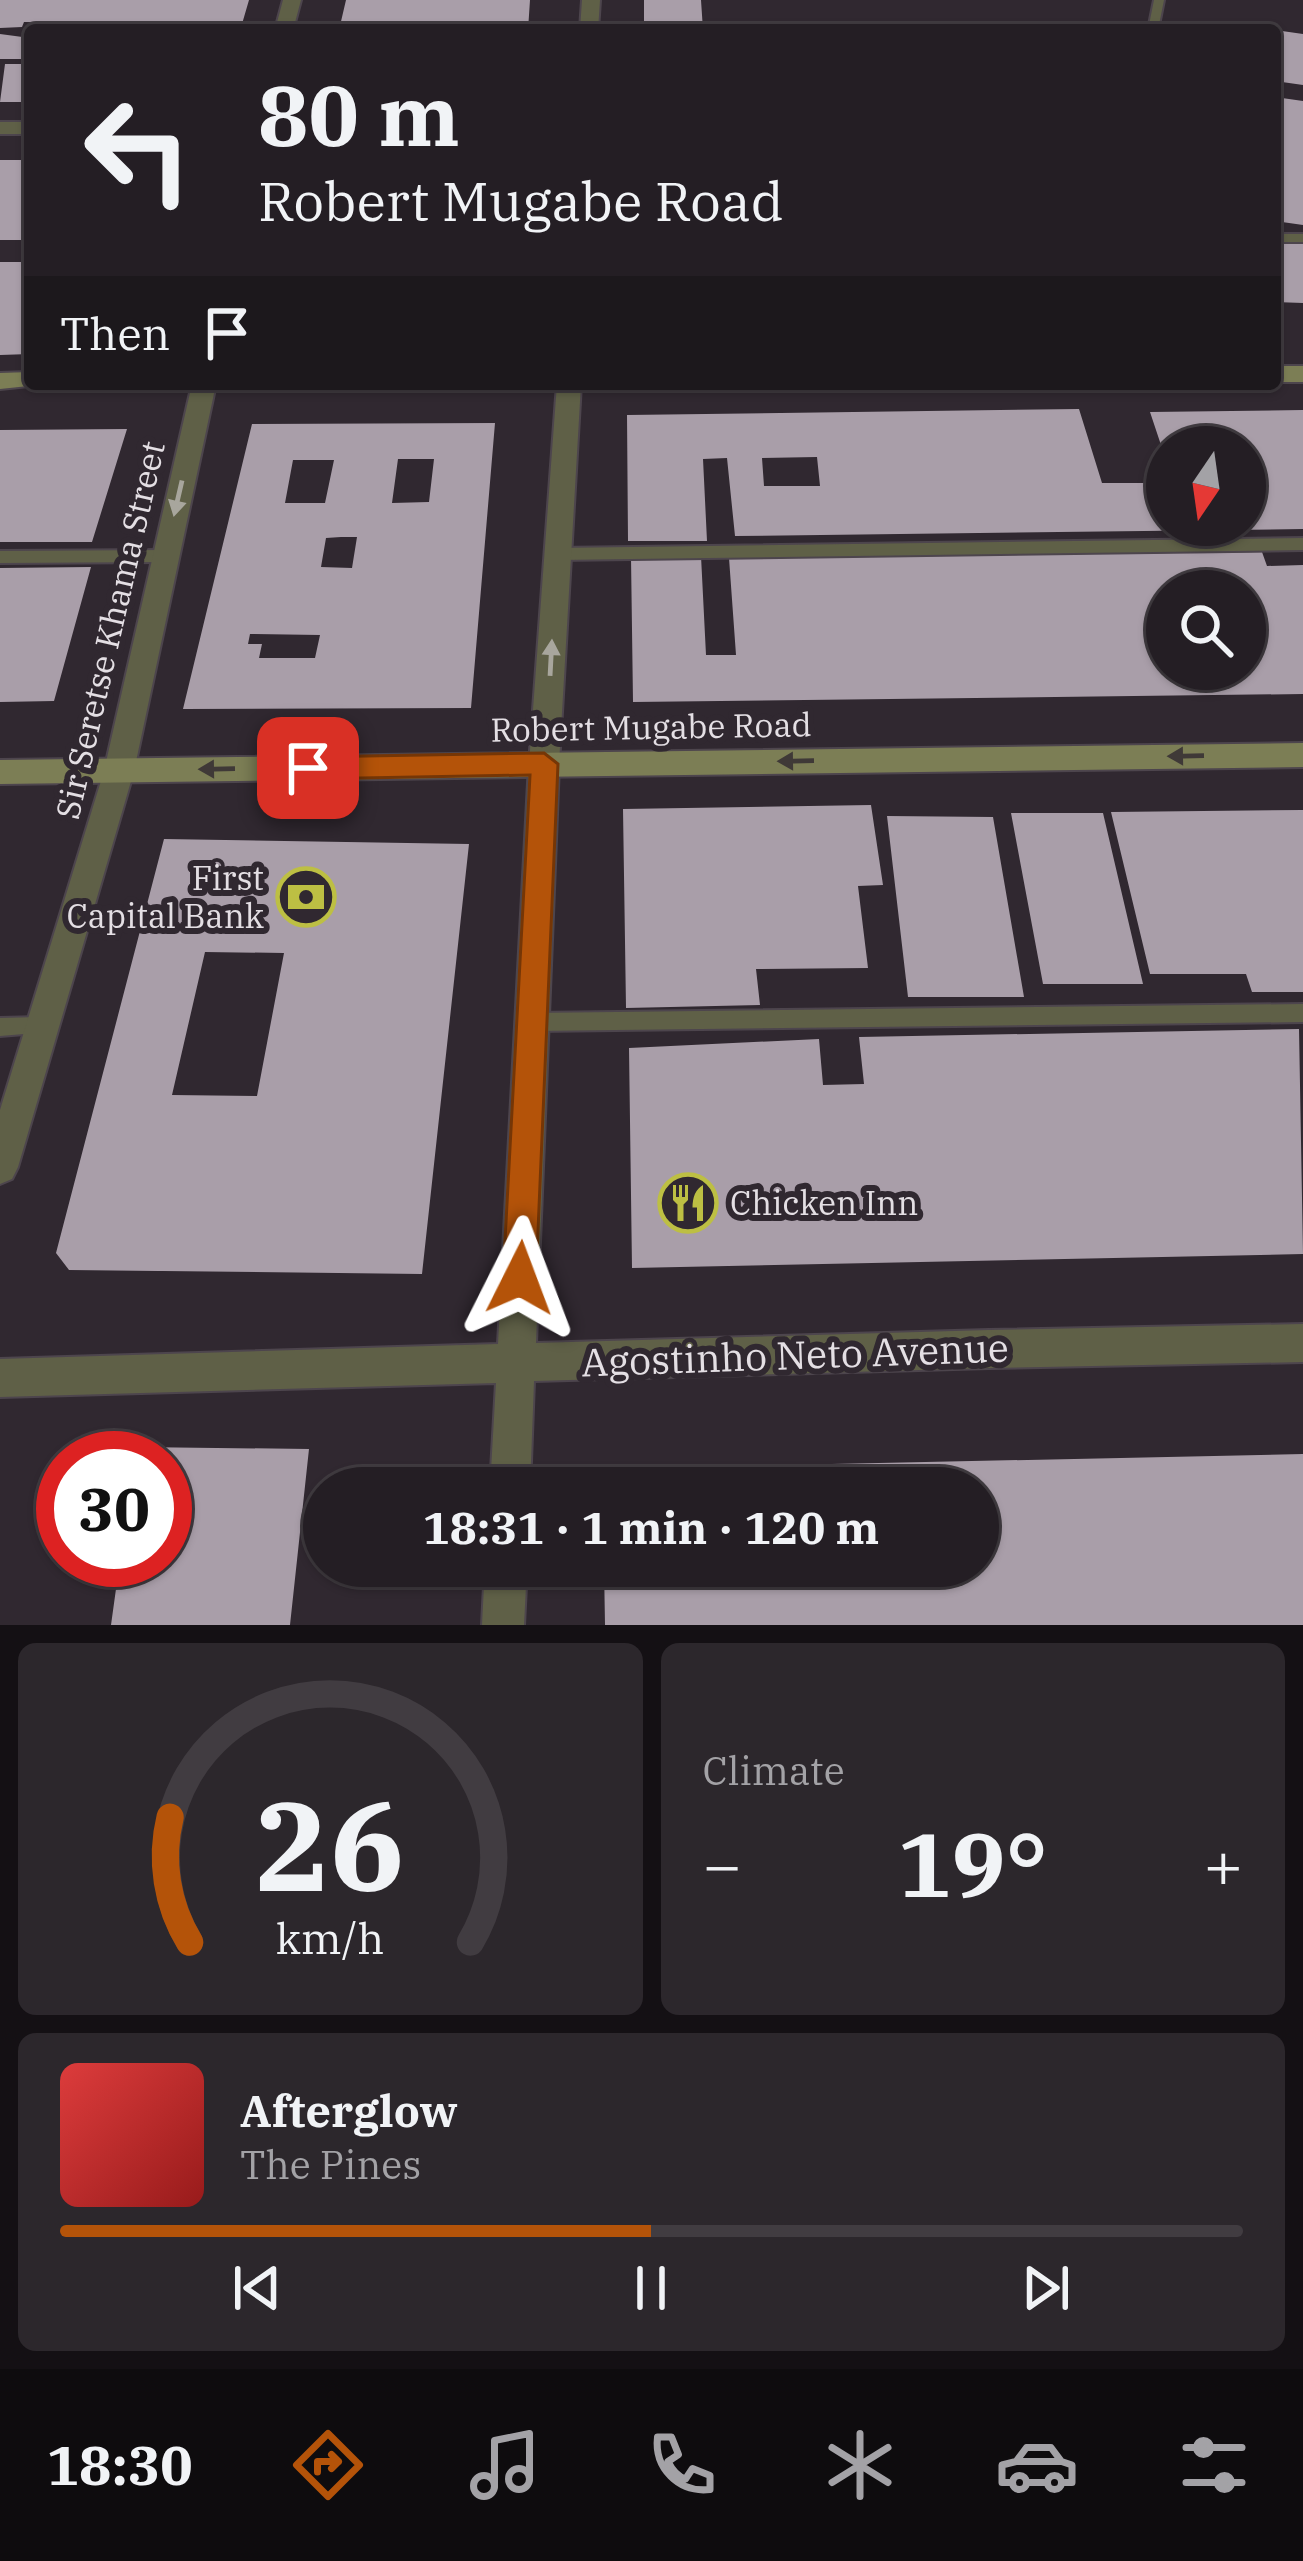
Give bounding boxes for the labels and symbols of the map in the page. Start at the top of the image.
north arrow [1146,426,1266,546]
street label: Sir Seretse Khama Street [45,437,174,823]
one-way arrow [168,480,187,517]
one-way arrow [541,639,560,676]
street label: Robert Mugabe Road [490,702,812,751]
pin [257,717,359,819]
one-way arrow [1166,746,1204,766]
one-way arrow [776,751,814,771]
one-way arrow [197,760,235,779]
place label: First Capital Bank [67,856,264,937]
bank icon: First Capital Bank [275,866,337,928]
restaurant icon: Chicken Inn [657,1172,719,1234]
place label: Chicken Inn [730,1181,918,1224]
position arrow [457,1215,583,1341]
street label: Agostinho Neto Avenue [580,1322,1010,1387]
speed limit sign: 30 [36,1431,192,1587]

